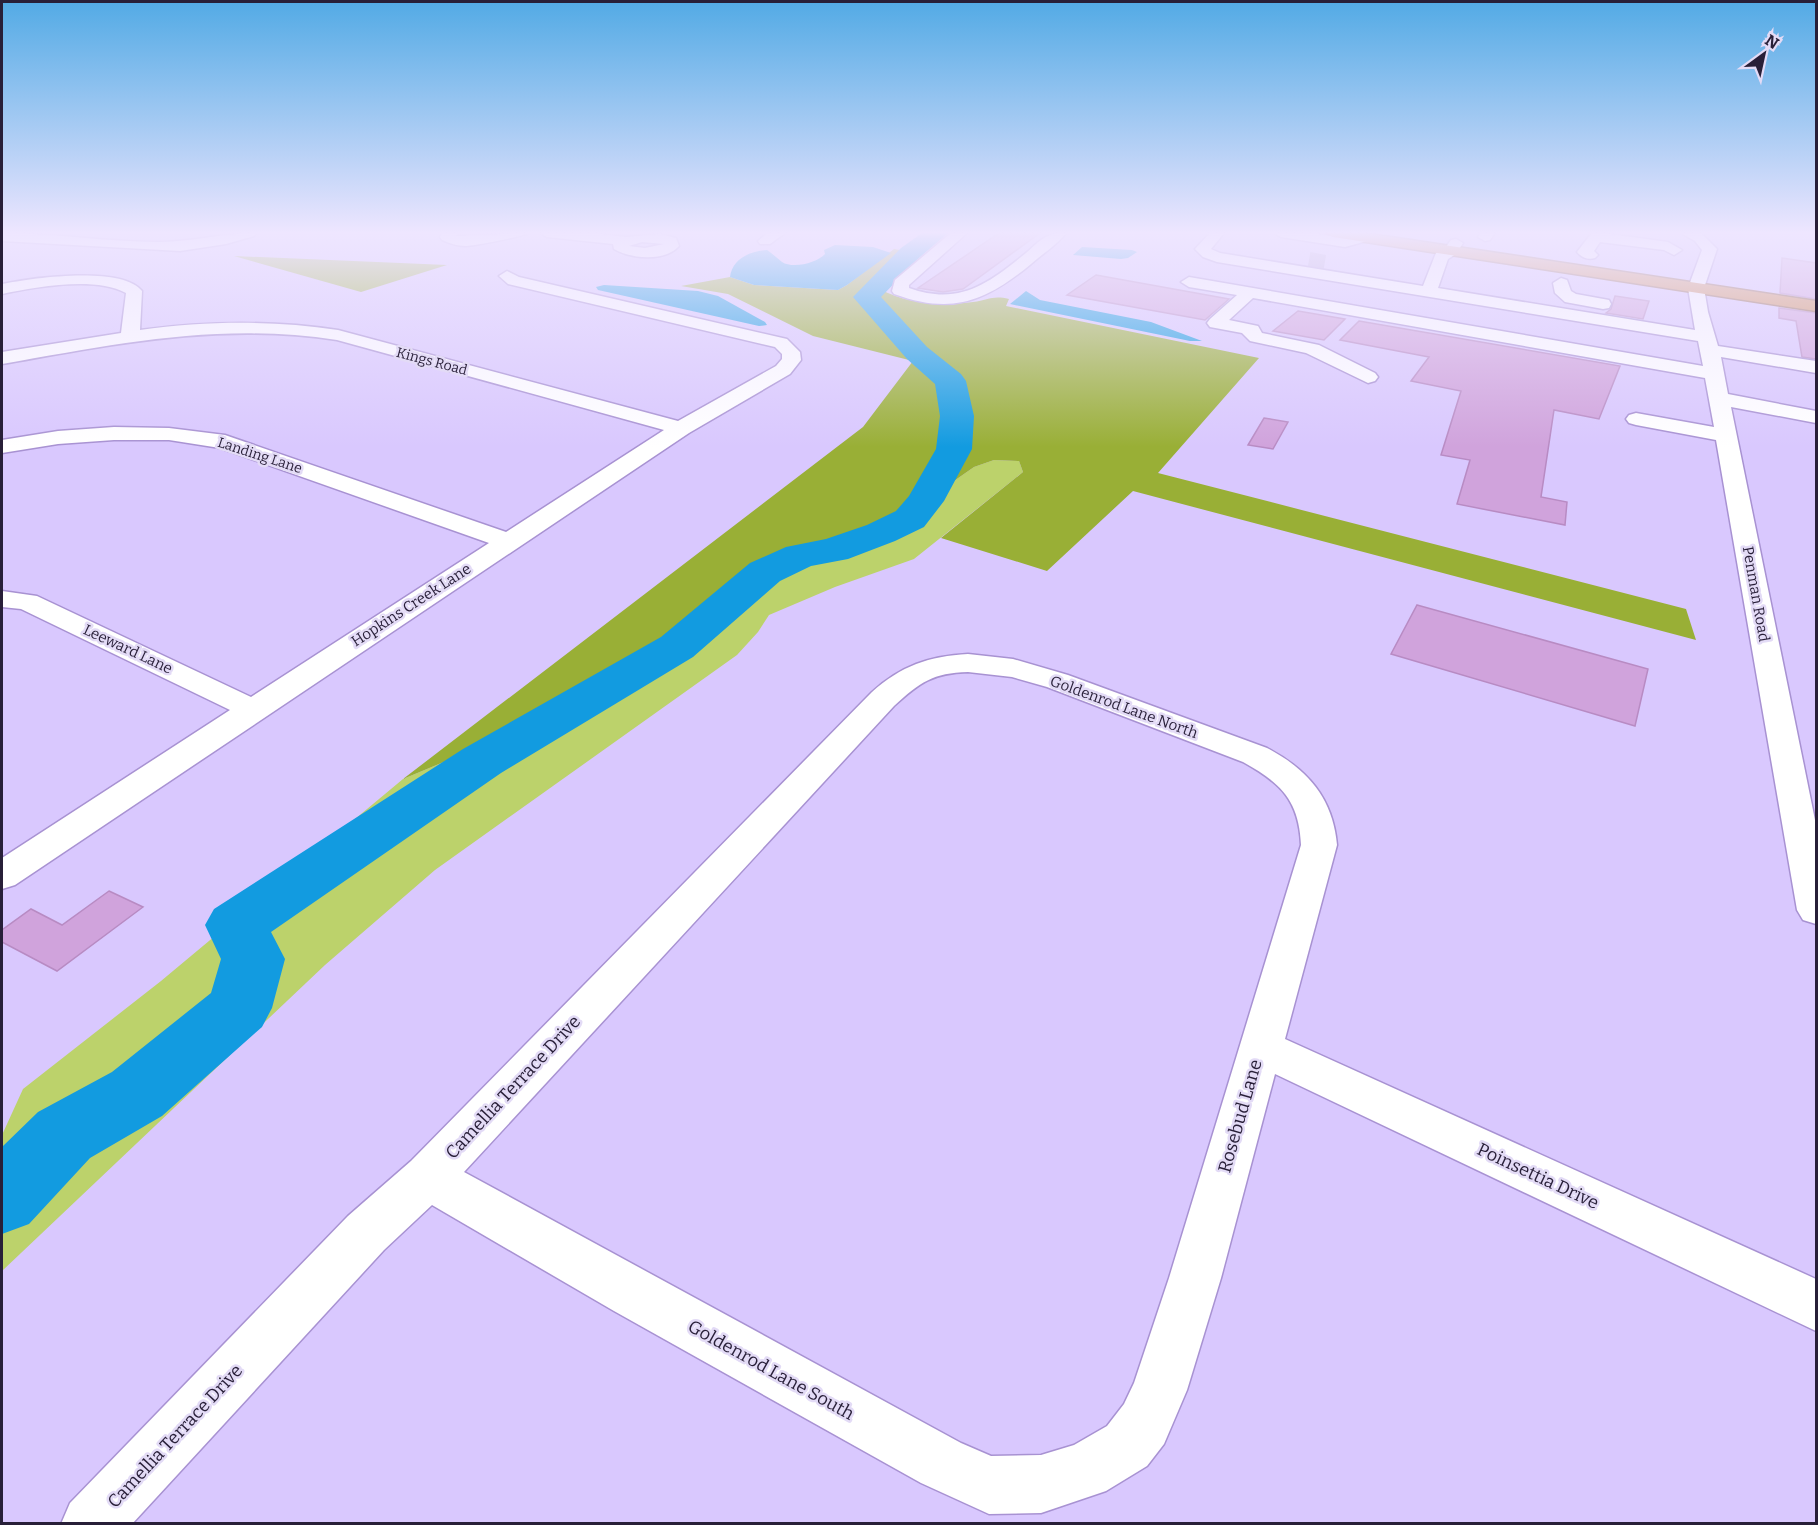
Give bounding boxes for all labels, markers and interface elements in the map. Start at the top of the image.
north arrow [1734,24,1794,84]
text: N [1762,31,1782,53]
street label: Kings Road [394,344,469,379]
street label: Landing Lane [215,434,304,477]
street label: Penman Road [1739,545,1773,643]
street label: Hopkins Creek Lane [348,560,474,650]
street label: Leeward Lane [81,620,175,678]
street label: Goldenrod Lane North [1048,672,1201,742]
street label: Camellia Terrace Drive [441,1011,585,1163]
street label: Rosebud Lane [1213,1057,1267,1175]
street label: Poinsettia Drive [1474,1138,1602,1214]
street label: Goldenrod Lane South [684,1315,858,1425]
street label: Camellia Terrace Drive [103,1360,247,1512]

